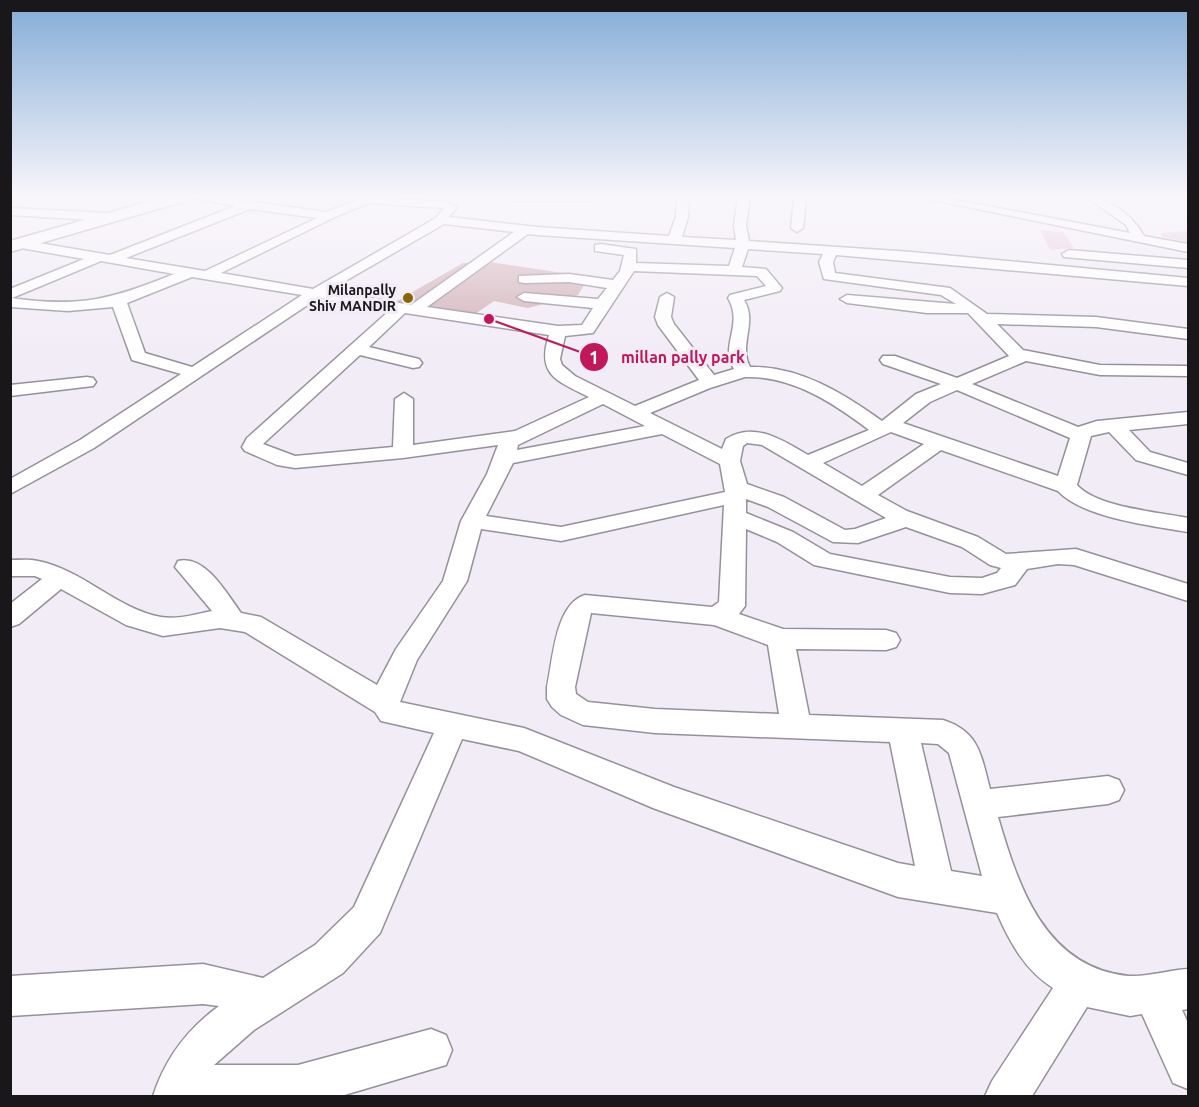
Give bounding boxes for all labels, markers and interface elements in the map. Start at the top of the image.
place label: Milanpally Shiv MANDIR [309,282,397,314]
marker: Milanpally Shiv MANDIR [401,291,415,305]
callout: millan pally park [579,340,757,374]
text: 1 [589,347,599,367]
text: millan pally park [621,348,745,366]

